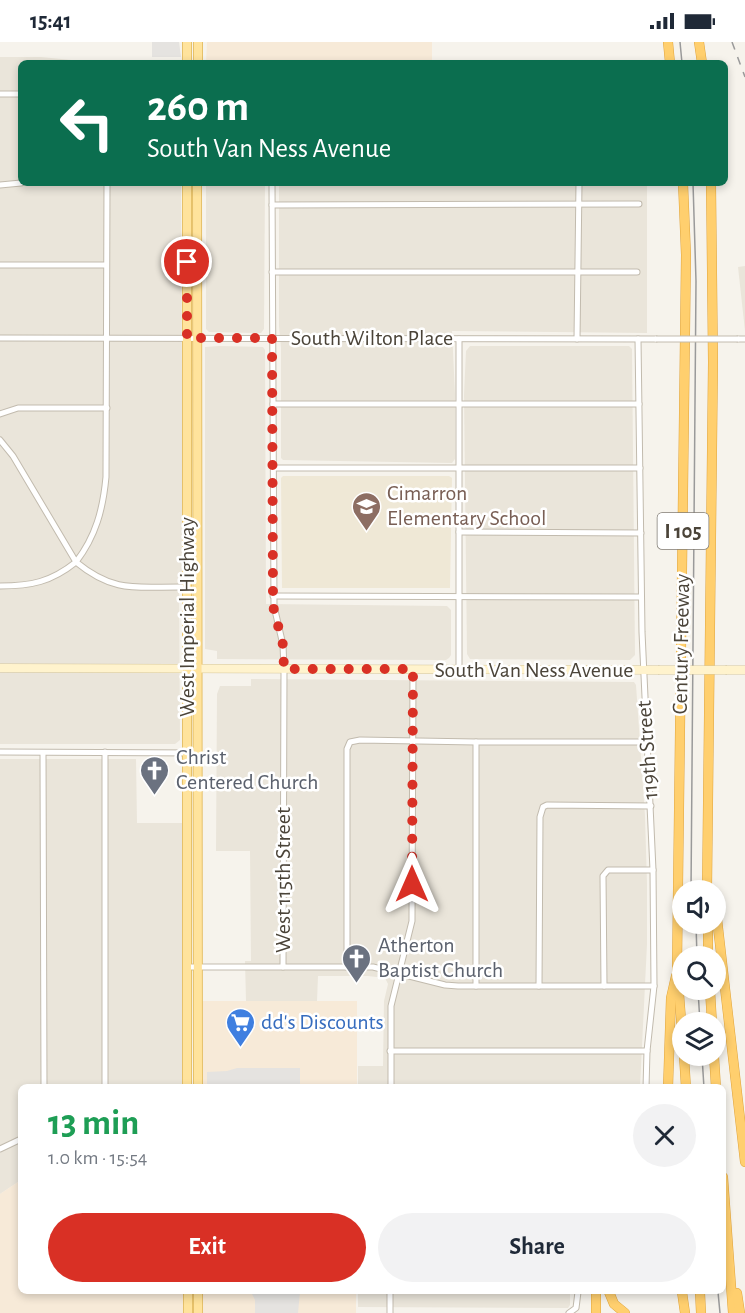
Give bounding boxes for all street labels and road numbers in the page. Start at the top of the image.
street label: South Wilton Place [291,327,453,349]
road number: I 105 [658,513,708,549]
street label: West Imperial Highway [176,517,198,717]
street label: Century Freeway [669,573,693,715]
street label: South Van Ness Avenue [435,659,633,681]
street label: 119th Street [633,700,661,800]
street label: West 115th Street [272,807,294,953]

